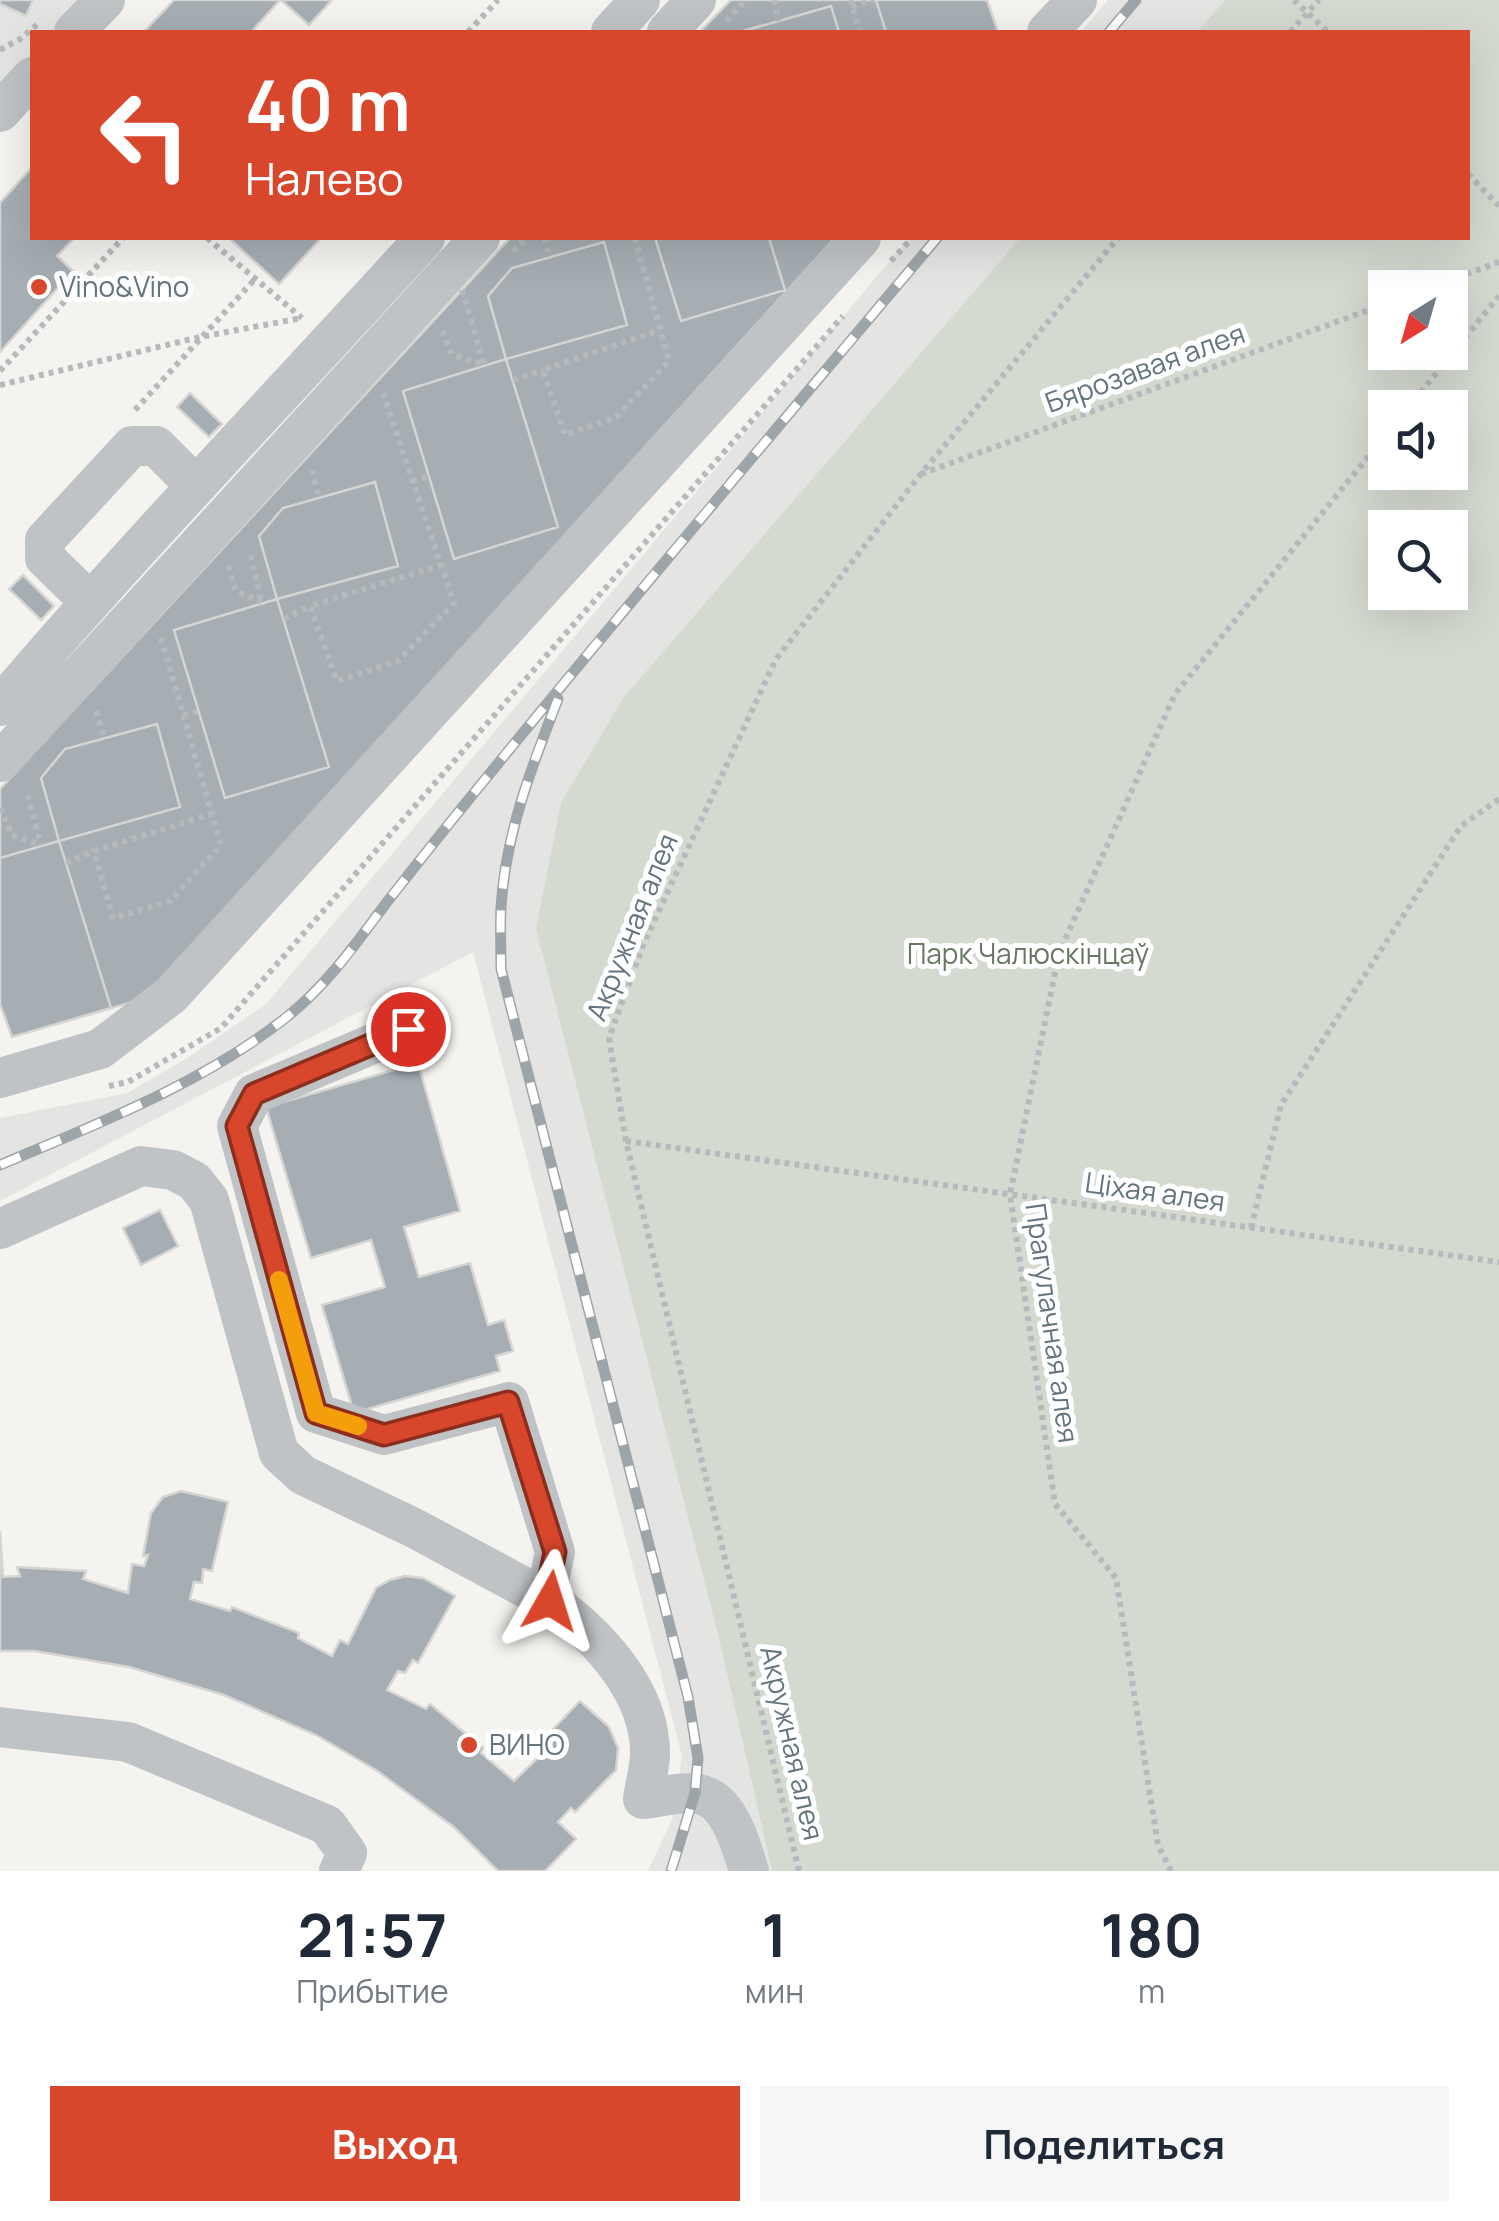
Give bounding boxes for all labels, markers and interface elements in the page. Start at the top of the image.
text: 40 m [245,56,411,152]
icon: left [80,70,210,200]
text: Налево [245,147,404,209]
place label: Vino&Vino [59,267,189,305]
north arrow [1368,270,1468,370]
map controls [1368,270,1468,610]
marker: Vino&Vino [28,276,50,298]
street label: Бярозавая алея [1040,313,1250,421]
button: sound [1368,390,1468,490]
button: search [1368,510,1468,610]
street label: Акружная алея [576,828,686,1026]
park label: Парк Чалюскінцаў [907,934,1149,972]
pin [366,987,451,1072]
icon: arrive [381,1002,436,1057]
street label: Ціхая алея [1083,1162,1227,1220]
street label: Прагулачная алея [1017,1200,1089,1445]
position arrow [498,1549,602,1653]
street label: Акружная алея [752,1642,834,1844]
place label: ВИНО [489,1725,565,1763]
marker: ВИНО [458,1734,480,1756]
text: 21:57 [298,1893,447,1975]
text: 1 [761,1893,788,1975]
text: 180 [1100,1893,1203,1975]
text: Прибытие [296,1969,449,2013]
text: мин [745,1969,804,2013]
text: m [1138,1969,1165,2013]
button: Выход [50,2086,740,2201]
button: Поделиться [760,2086,1449,2201]

